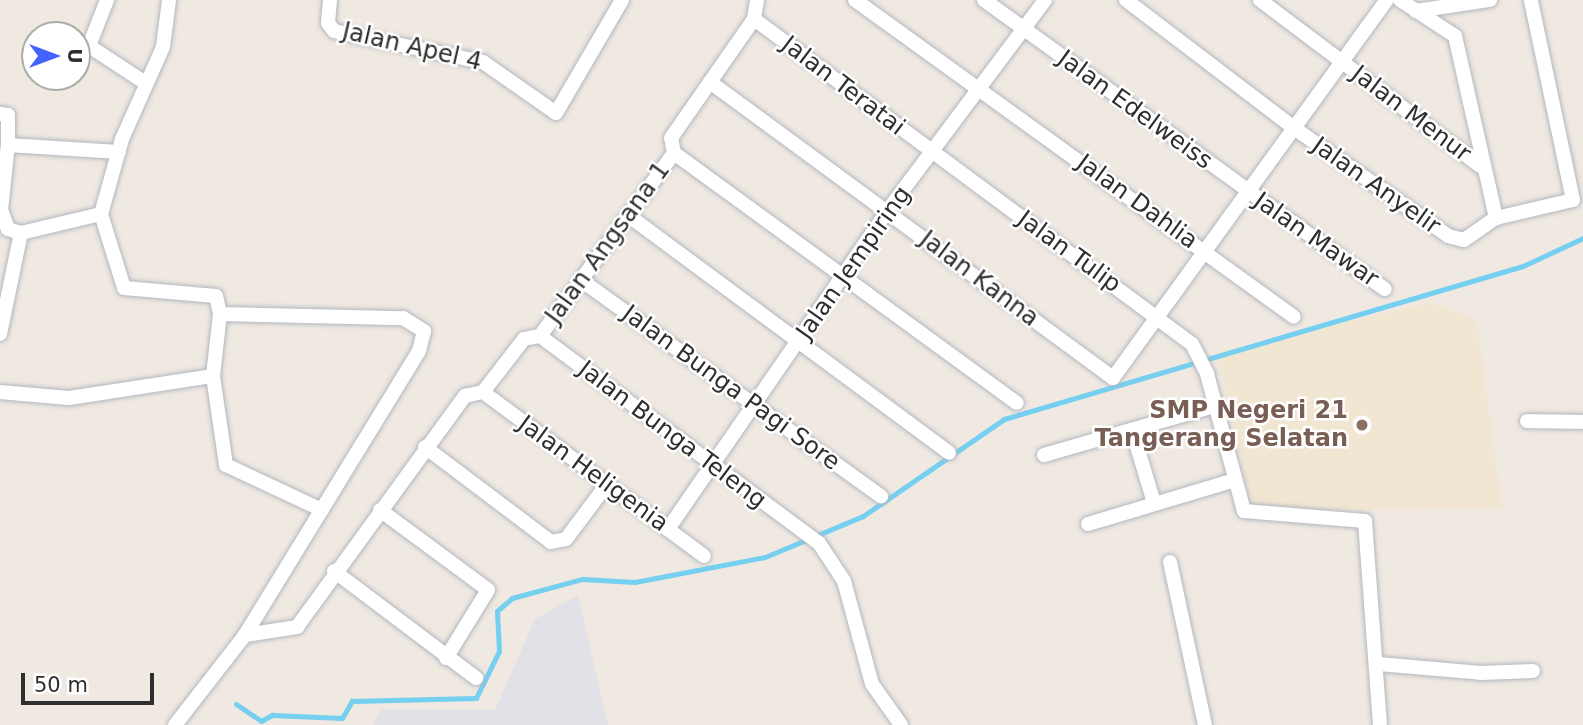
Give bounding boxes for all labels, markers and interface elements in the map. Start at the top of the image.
street label: Jalan Apel 4 [340,17,484,77]
north arrow [21,21,91,91]
street label: Jalan Teratai [776,30,910,142]
street label: Jalan Edelweiss [1052,44,1218,176]
text: U [64,48,86,64]
street label: Jalan Menur [1346,60,1476,168]
street label: Jalan Anyelir [1306,131,1446,241]
street label: Jalan Dahlia [1071,148,1203,256]
street label: Jalan Angsana 1 [540,157,676,329]
street label: Jalan Jempiring [791,181,917,345]
street label: Jalan Mawar [1248,186,1384,294]
street label: Jalan Tulip [1012,205,1126,299]
street label: Jalan Kanna [914,225,1044,333]
street label: Jalan Bunga Pagi Sore [617,299,845,477]
street label: Jalan Bunga Teleng [572,355,772,515]
place label: SMP Negeri 21 Tangerang Selatan [1095,397,1348,453]
street label: Jalan Heligenia [512,410,674,538]
marker: SMP Negeri 21 Tangerang Selatan [1354,417,1370,433]
scale bar [24,658,158,702]
text: 50 m [34,673,88,697]

